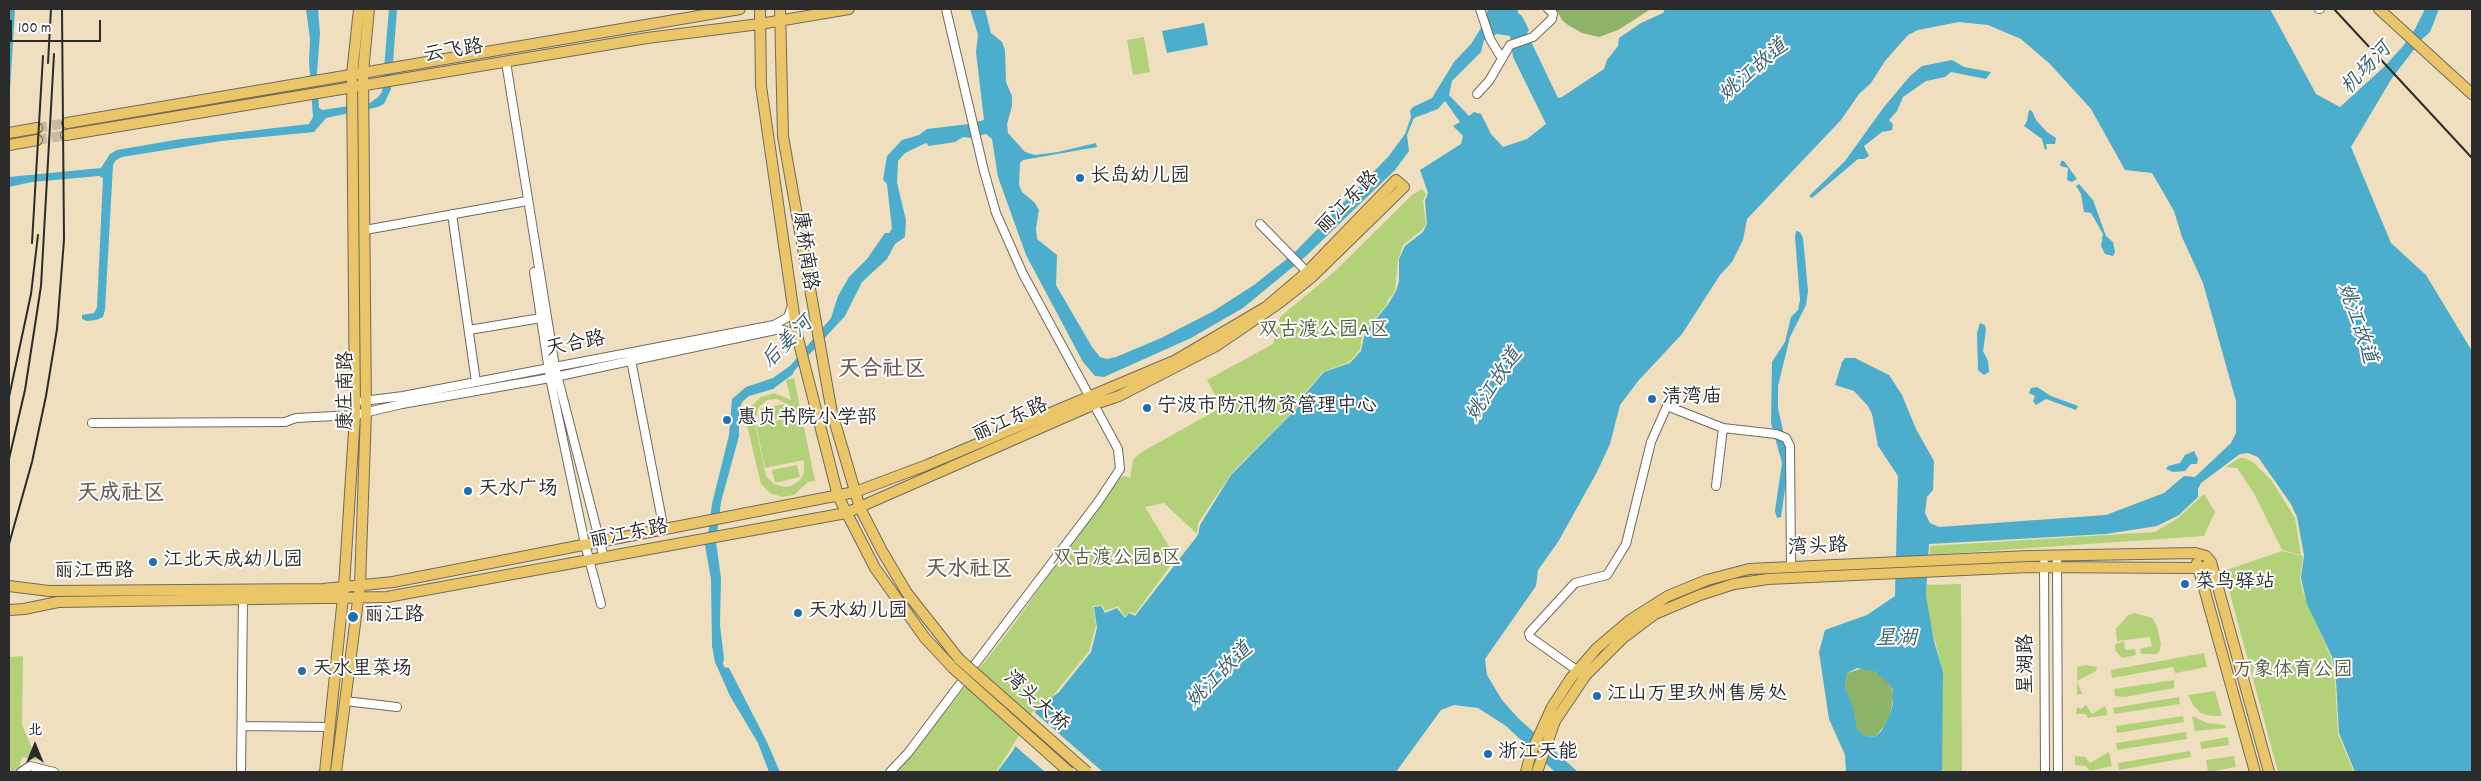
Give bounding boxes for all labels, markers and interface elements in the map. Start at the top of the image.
scale bar [12,10,104,42]
text: 100 m [18,18,51,40]
water label: 姚江故道 [1715,35,1795,109]
street label: 云飞路 [422,36,486,70]
water label: 机场河 [2337,38,2399,102]
place label: 长岛幼儿园 [1090,166,1190,190]
street label: 丽江东路 [1312,167,1386,241]
marker: 长岛幼儿园 [1074,172,1086,184]
street label: 康桥南路 [786,210,820,292]
water label: 姚江故道 [2329,280,2381,368]
water label: 后姜河 [758,313,820,375]
park label: 双古渡公园A区 [1259,320,1389,344]
street label: 天合路 [544,328,608,364]
water label: 姚江故道 [1462,344,1530,428]
street label: 康庄南路 [336,351,360,431]
district label: 天合社区 [838,359,926,385]
place label: 清湾庙 [1662,387,1722,411]
marker: 清湾庙 [1646,393,1658,405]
street label: 丽江东路 [970,395,1052,449]
place label: 宁波市防汛物资管理中心 [1157,396,1377,420]
marker: 宁波市防汛物资管理中心 [1141,402,1153,414]
place label: 惠贞书院小学部 [737,408,877,432]
marker: 惠贞书院小学部 [721,414,733,426]
place label: 天水广场 [478,479,558,503]
district label: 天成社区 [77,483,165,509]
marker: 天水广场 [462,485,474,497]
street label: 丽江东路 [587,517,671,555]
street label: 湾头路 [1787,535,1849,563]
park label: 双古渡公园B区 [1052,548,1182,572]
place label: 江北天成幼儿园 [163,550,303,574]
marker: 江北天成幼儿园 [147,556,159,568]
district label: 天水社区 [925,559,1013,585]
street label: 丽江西路 [54,561,134,585]
place label: 菜鸟驿站 [2195,572,2275,596]
marker: 菜鸟驿站 [2179,578,2191,590]
place label: 天水幼儿园 [808,601,908,625]
place label: 丽江路 [364,605,424,629]
marker: 天水幼儿园 [792,607,804,619]
marker: 丽江路 [346,610,360,624]
water label: 星湖 [1875,628,1917,654]
street label: 星湖路 [2016,634,2040,694]
water label: 姚江故道 [1182,638,1260,716]
place label: 天水里菜场 [312,659,412,683]
park label: 万象体育公园 [2233,660,2353,684]
marker: 天水里菜场 [296,665,308,677]
street label: 湾头大桥 [997,667,1073,739]
place label: 江山万里玖州售房处 [1607,684,1787,708]
marker: 江山万里玖州售房处 [1591,690,1603,702]
north arrow [10,721,60,771]
text: 北 [28,721,42,741]
place label: 浙江天能 [1498,742,1578,766]
marker: 浙江天能 [1482,748,1494,760]

